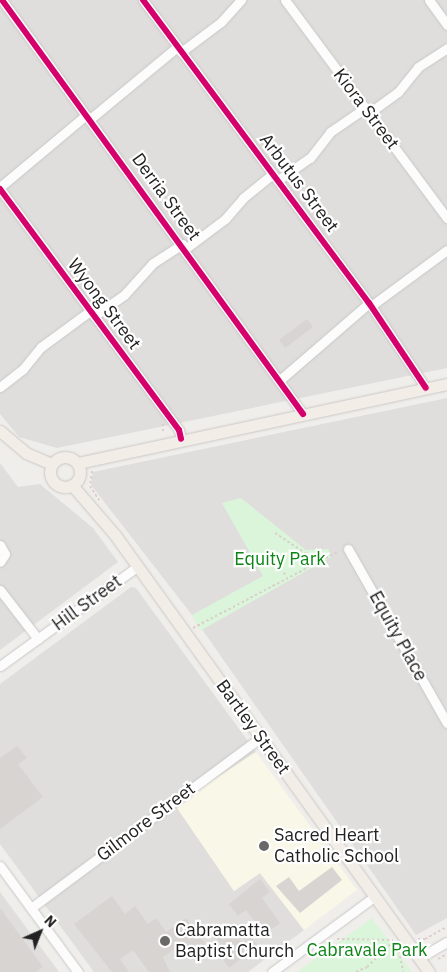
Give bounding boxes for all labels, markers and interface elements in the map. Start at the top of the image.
street label: Kiora Street [329,64,403,154]
street label: Arbutus Street [255,129,343,237]
street label: Derria Street [127,149,205,245]
street label: Wyong Street [63,254,145,354]
park label: Equity Park [234,548,326,570]
street label: Hill Street [48,571,126,635]
street label: Equity Place [364,587,432,685]
street label: Bartley Street [211,675,295,779]
street label: Gilmore Street [92,778,200,866]
place label: Sacred Heart Catholic School [274,825,399,868]
marker: Sacred Heart Catholic School [258,840,270,852]
north arrow [15,907,65,957]
text: N [41,911,60,931]
place label: Cabramatta Baptist Church [175,920,294,962]
marker: Cabramatta Baptist Church [159,935,171,947]
park label: Cabravale Park [307,939,427,961]

